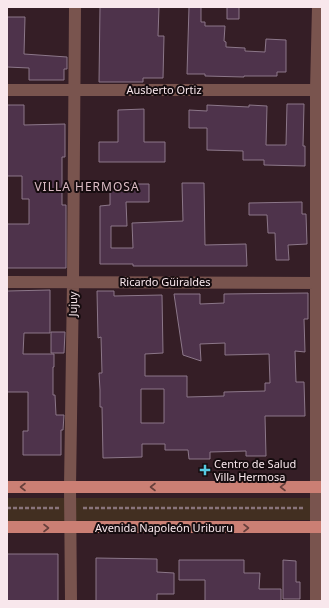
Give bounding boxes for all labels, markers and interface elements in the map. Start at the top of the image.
street label: Ausberto Ortiz [126,82,202,97]
district label: VILLA HERMOSA [34,178,140,195]
street label: Ricardo Güiraldes [120,274,210,289]
street label: Jujuy [65,291,80,318]
place label: Centro de Salud Villa Hermosa [214,456,296,484]
marker: Centro de Salud Villa Hermosa [199,464,211,476]
one-way arrow [20,483,26,491]
one-way arrow [150,483,156,491]
one-way arrow [280,483,286,491]
street label: Avenida Napoleón Uriburu [95,520,233,535]
one-way arrow [43,524,49,532]
one-way arrow [243,524,249,532]

